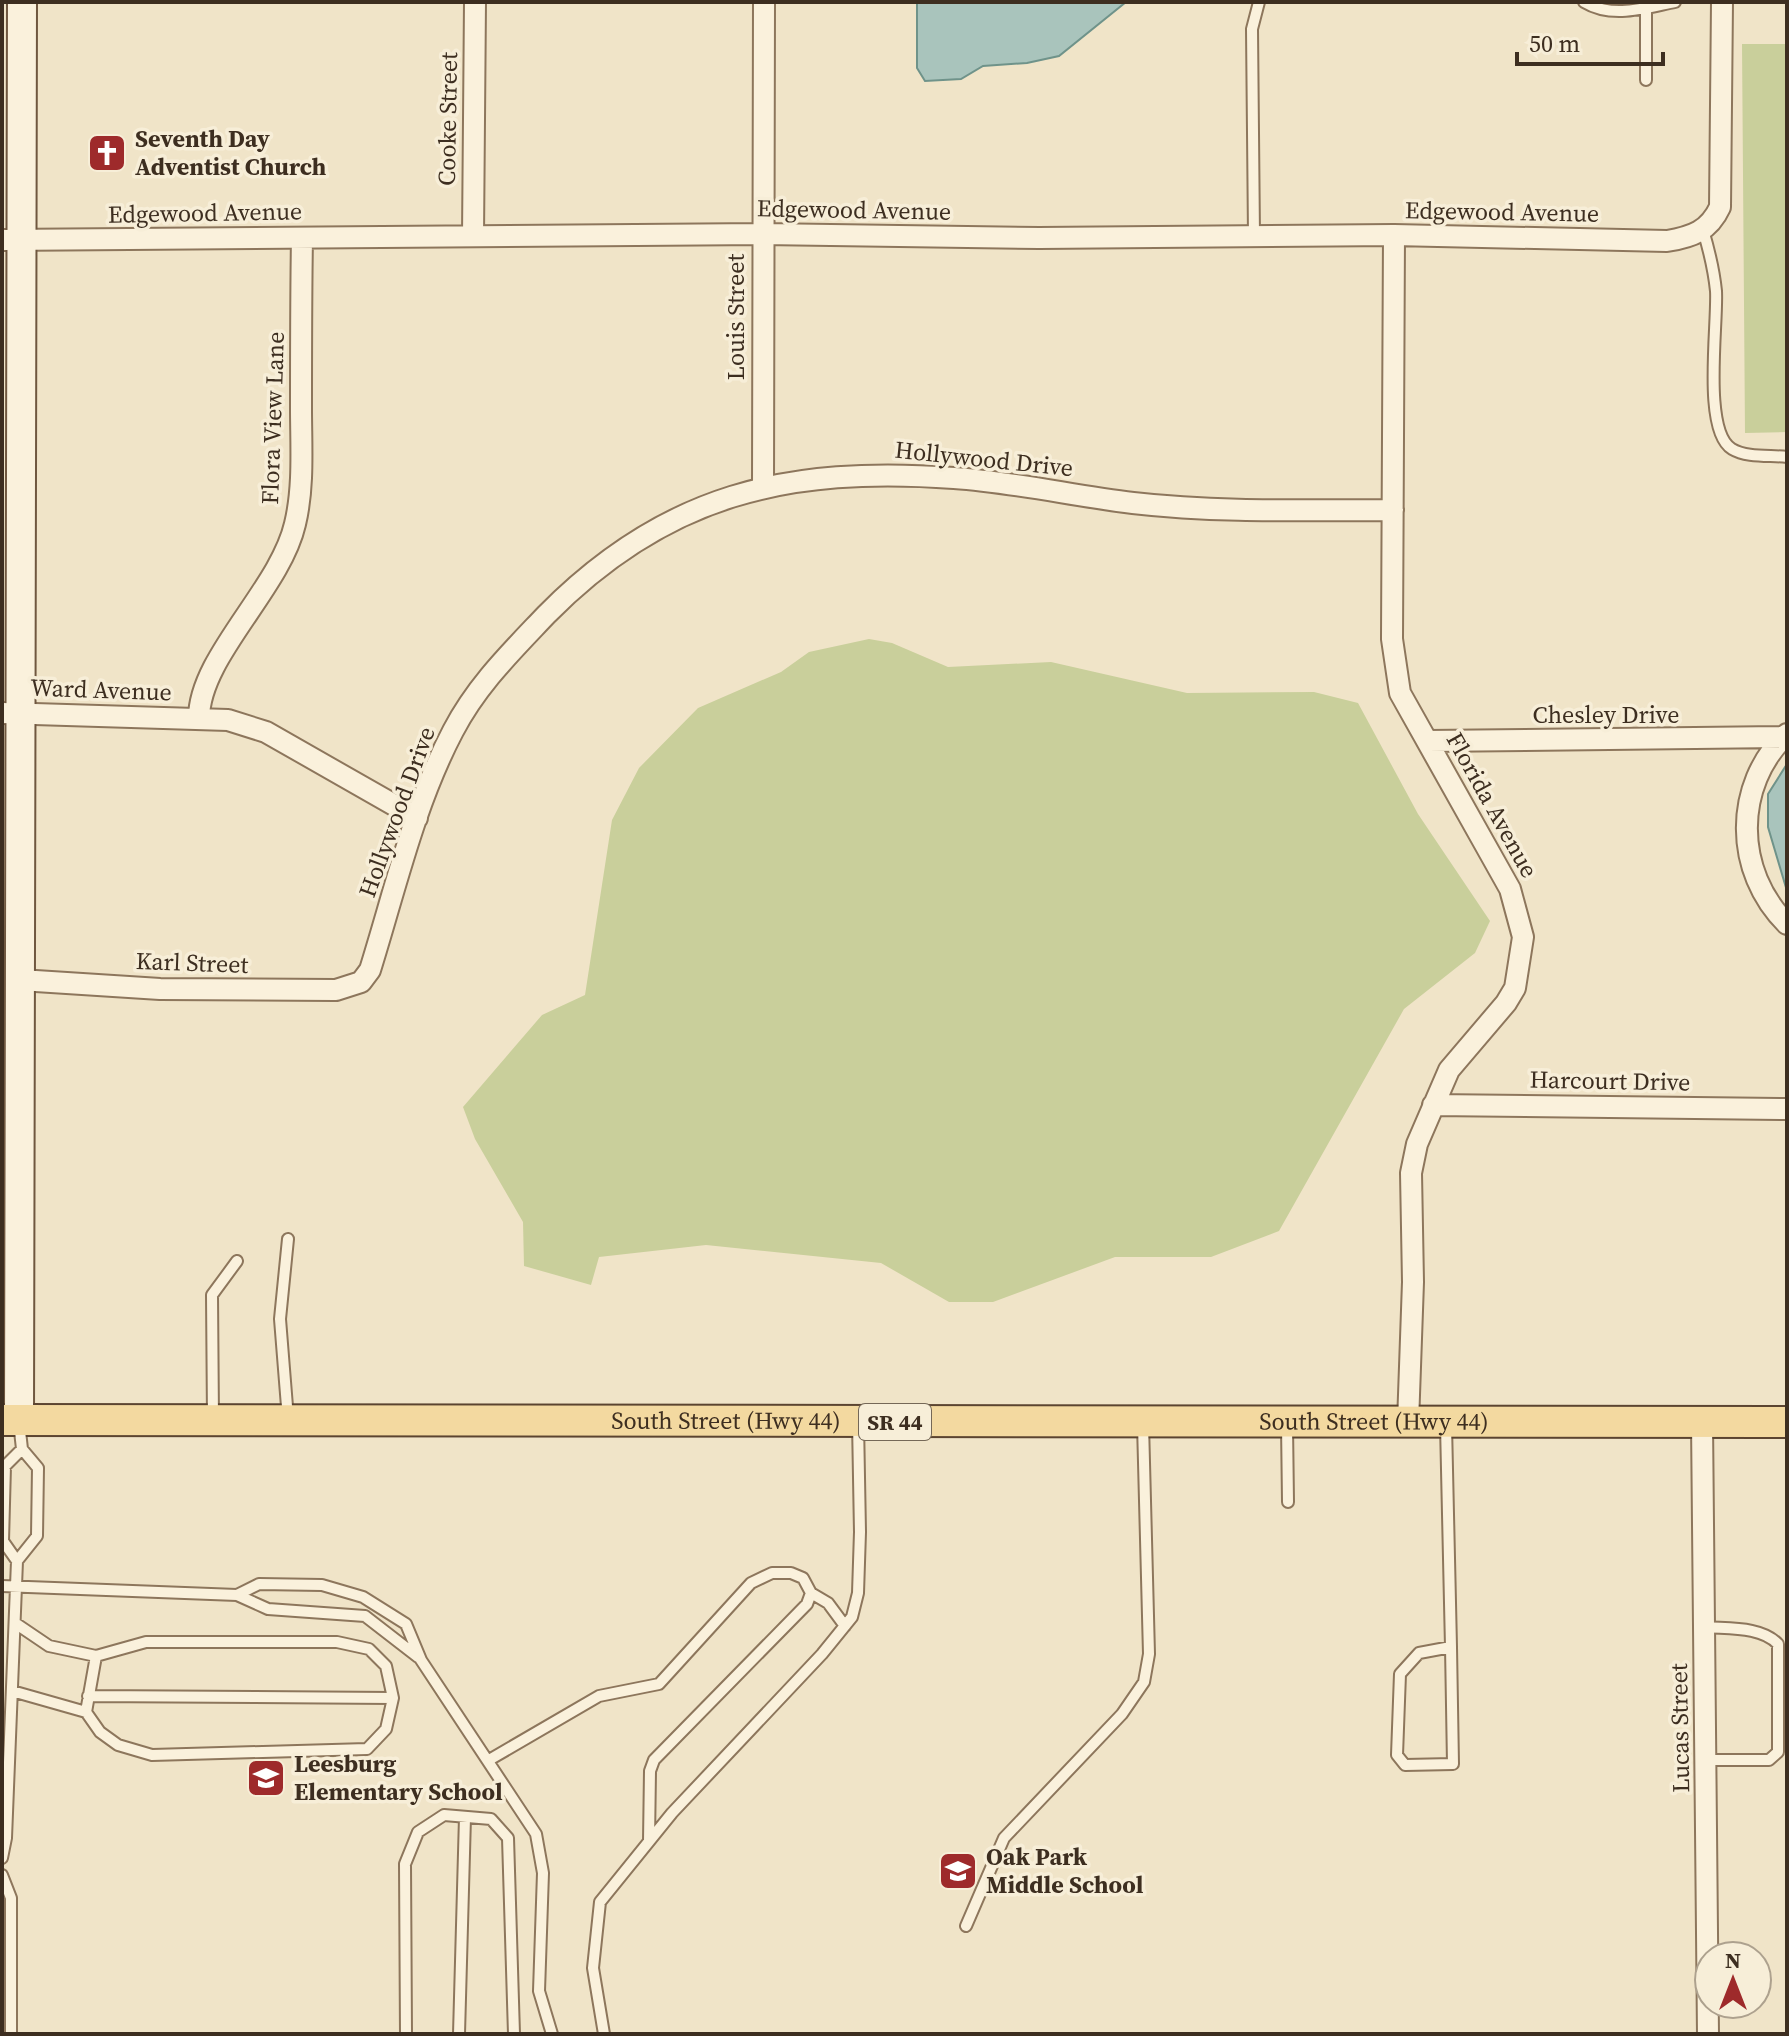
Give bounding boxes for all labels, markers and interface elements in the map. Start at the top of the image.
scale bar [1517,16,1663,66]
text: 50 m [1529,27,1580,60]
street label: Cooke Street [430,52,465,186]
place label: Seventh Day Adventist Church [135,122,326,183]
church icon: Seventh Day Adventist Church [86,132,128,174]
street label: Edgewood Avenue [757,191,951,228]
street label: Edgewood Avenue [1405,193,1599,230]
street label: Edgewood Avenue [108,194,302,231]
street label: Louis Street [719,254,752,380]
street label: Flora View Lane [253,331,292,505]
street label: Hollywood Drive [893,433,1075,484]
street label: Ward Avenue [30,671,172,708]
street label: Chesley Drive [1533,698,1679,731]
street label: Hollywood Drive [350,722,443,902]
street label: Florida Avenue [1439,726,1546,883]
street label: Karl Street [135,944,249,981]
street label: Harcourt Drive [1529,1063,1691,1098]
street label: South Street (Hwy 44) [611,1404,841,1437]
road number: SR 44 [859,1404,931,1440]
street label: South Street (Hwy 44) [1259,1404,1489,1438]
street label: Lucas Street [1662,1663,1697,1793]
place label: Leesburg Elementary School [294,1747,503,1808]
school or university icon: Leesburg Elementary School [245,1757,287,1799]
place label: Oak Park Middle School [986,1840,1144,1901]
school or university icon: Oak Park Middle School [937,1850,979,1892]
north arrow [1693,1940,1773,2020]
text: N [1725,1945,1741,1975]

